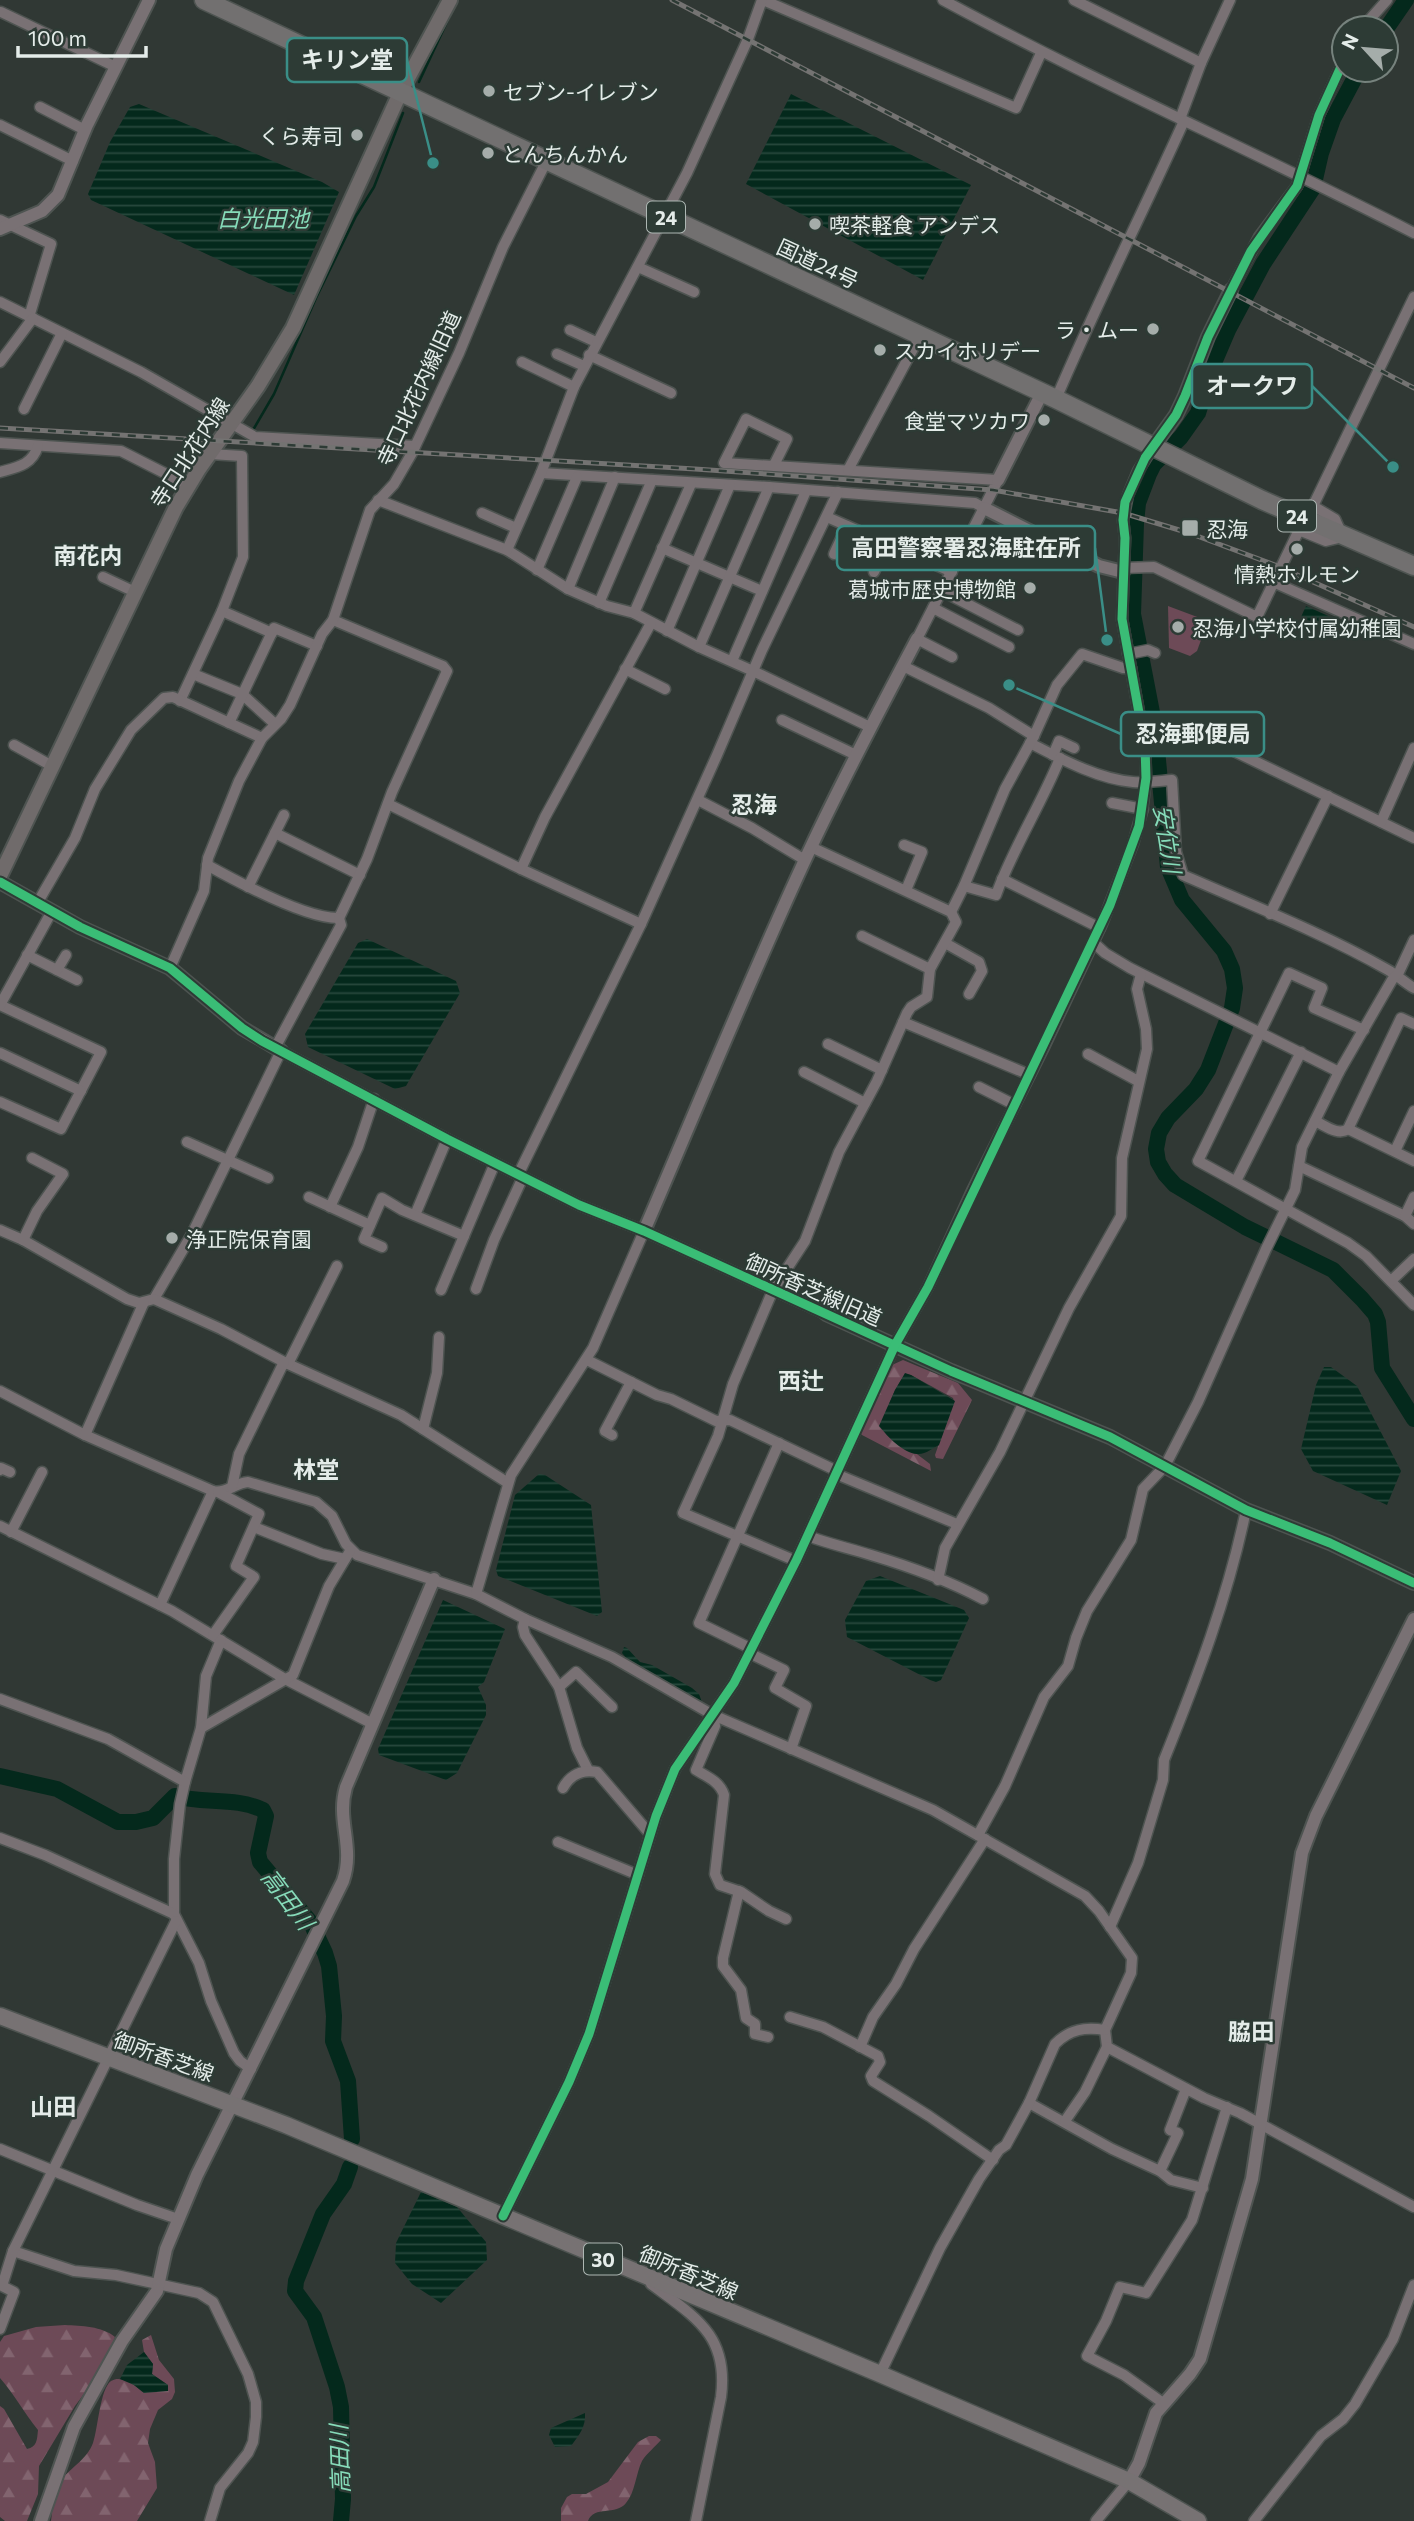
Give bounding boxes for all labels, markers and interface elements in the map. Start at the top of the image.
scale bar [18,14,145,58]
north arrow [1330,14,1400,84]
text: 100 m [28,25,87,50]
text: N [1336,30,1363,53]
callout: キリン堂 [287,38,407,82]
text: キリン堂 [301,45,393,73]
place label: セブン-イレブン [503,79,659,104]
marker: セブン-イレブン [481,83,497,99]
place label: くら寿司 [259,123,343,148]
marker: くら寿司 [349,127,365,143]
place label: とんちんかん [502,141,628,166]
marker: とんちんかん [480,145,496,161]
road number: 24 [647,202,685,232]
water label: 白光田池 [217,204,311,232]
place label: 喫茶軽食 アンデス [829,212,1000,237]
marker: 喫茶軽食 アンデス [807,216,823,232]
street label: 国道24号 [773,233,863,293]
street label: 寺口北花内線旧道 [371,307,465,469]
place label: ラ・ムー [1055,317,1139,342]
marker: ラ・ムー [1145,321,1161,337]
place label: スカイホリデー [894,338,1041,363]
marker: スカイホリデー [872,342,888,358]
callout: オークワ [1192,364,1312,408]
text: オークワ [1206,371,1298,399]
street label: 寺口北花内線 [144,392,234,512]
place label: 食堂マツカワ [904,408,1030,433]
marker: 食堂マツカワ [1036,412,1052,428]
road number: 24 [1278,500,1316,531]
place label: 忍海 [1206,516,1248,541]
marker: 忍海 [1180,518,1200,538]
callout: 高田警察署忍海駐在所 [837,526,1095,570]
text: 高田警察署忍海駐在所 [851,533,1081,561]
district label: 南花内 [54,541,123,569]
marker: 情熱ホルモン [1289,541,1305,557]
place label: 情熱ホルモン [1234,561,1360,586]
place label: 葛城市歴史博物館 [848,576,1016,601]
marker: 葛城市歴史博物館 [1022,580,1038,596]
place label: 忍海小学校付属幼稚園 [1192,615,1402,640]
marker: 忍海小学校付属幼稚園 [1170,619,1186,635]
callout: 忍海郵便局 [1121,712,1264,756]
text: 忍海郵便局 [1136,719,1251,747]
district label: 忍海 [731,790,777,818]
water label: 安位川 [1149,803,1188,878]
place label: 浄正院保育園 [186,1226,312,1251]
marker: 浄正院保育園 [164,1230,180,1246]
street label: 御所香芝線旧道 [742,1248,886,1330]
district label: 西辻 [778,1366,824,1394]
district label: 林堂 [293,1455,339,1483]
water label: 高田川 [256,1863,322,1937]
district label: 脇田 [1228,2017,1274,2045]
street label: 御所香芝線 [110,2026,218,2086]
district label: 山田 [30,2092,76,2120]
street label: 御所香芝線 [636,2240,742,2304]
road number: 30 [584,2244,622,2274]
water label: 高田川 [324,2421,354,2494]

